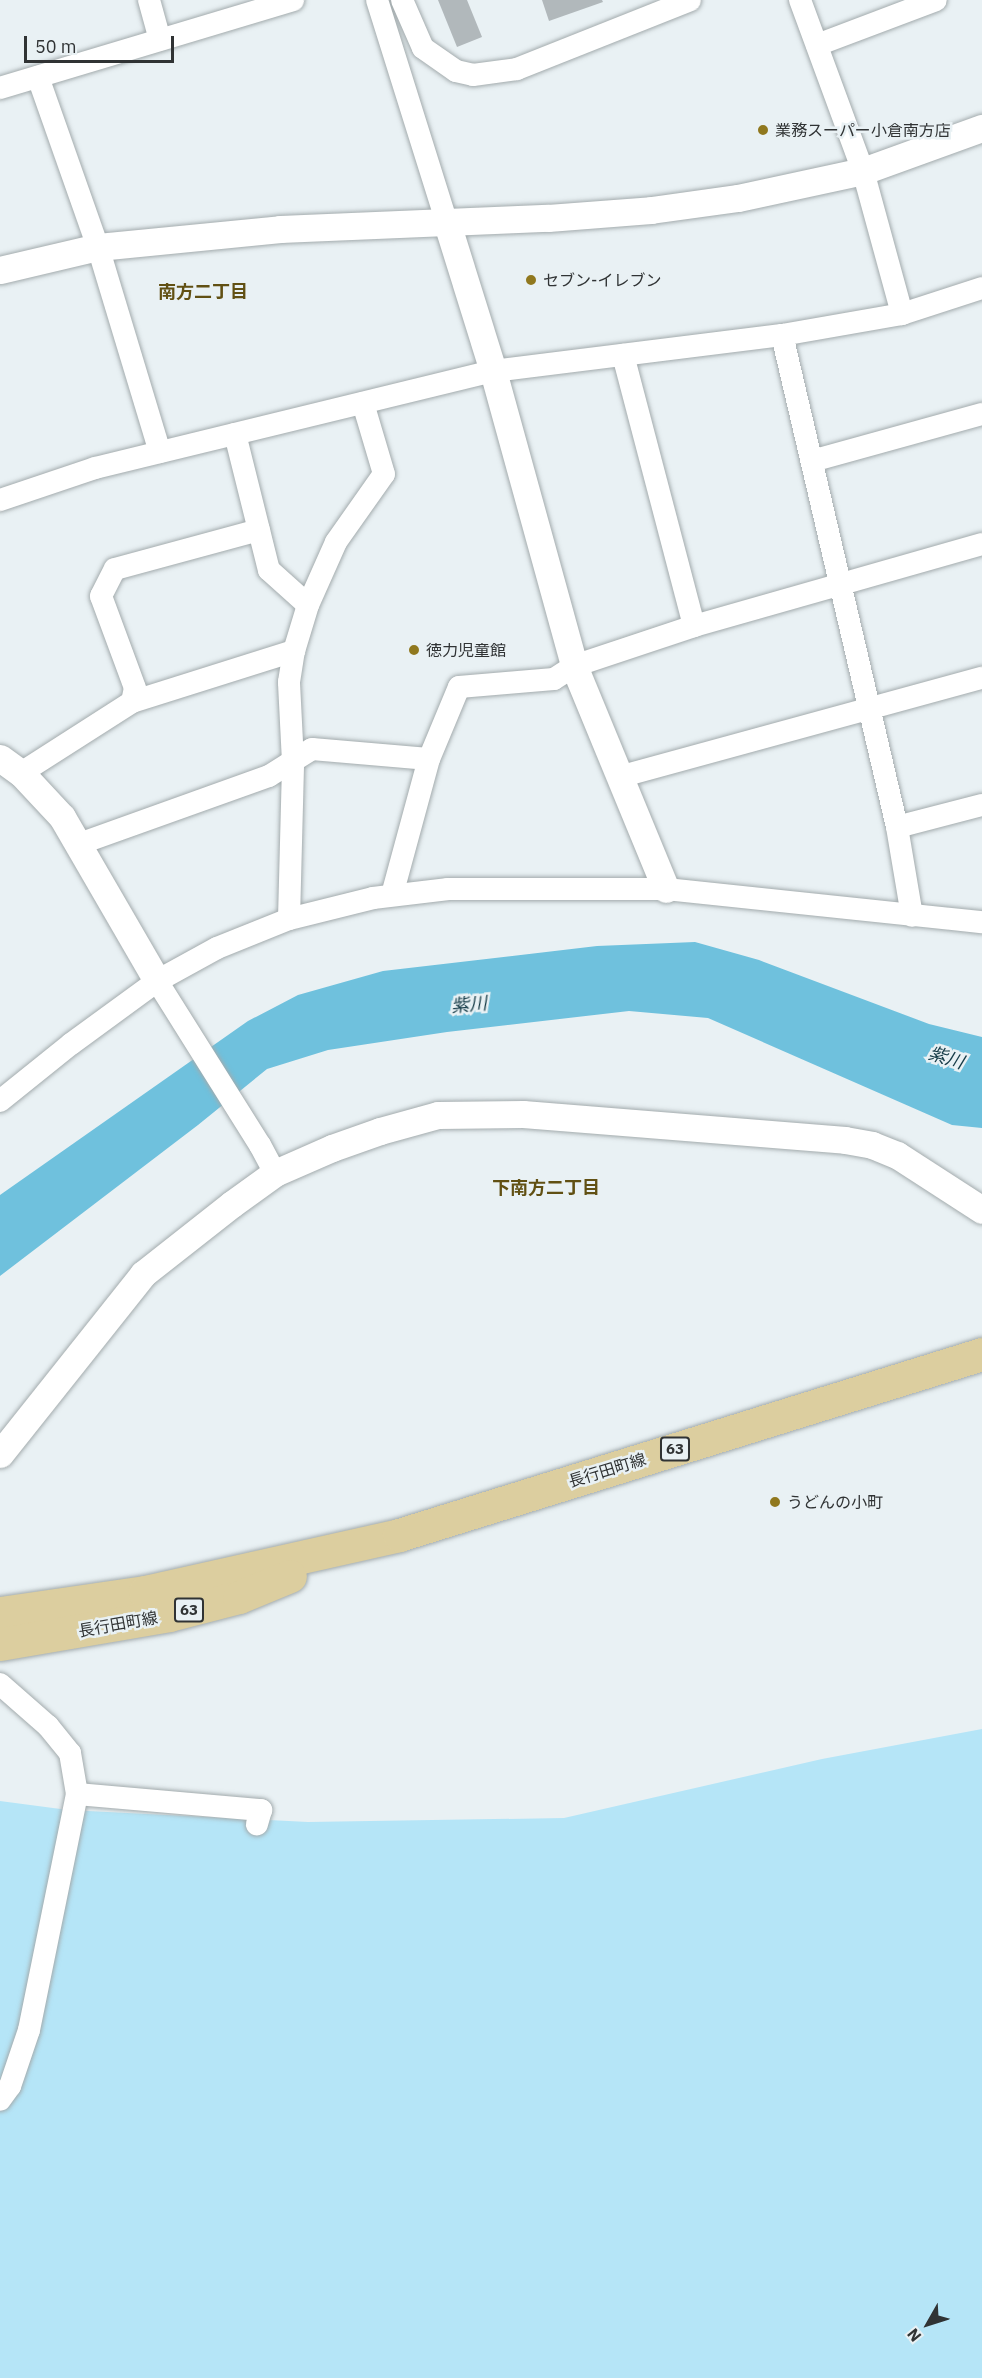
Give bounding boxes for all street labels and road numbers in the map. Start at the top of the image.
road number: 63 [660,1437,690,1461]
street label: 長行田町線 [566,1449,648,1491]
road number: 63 [174,1598,204,1622]
street label: 長行田町線 [77,1608,159,1640]

